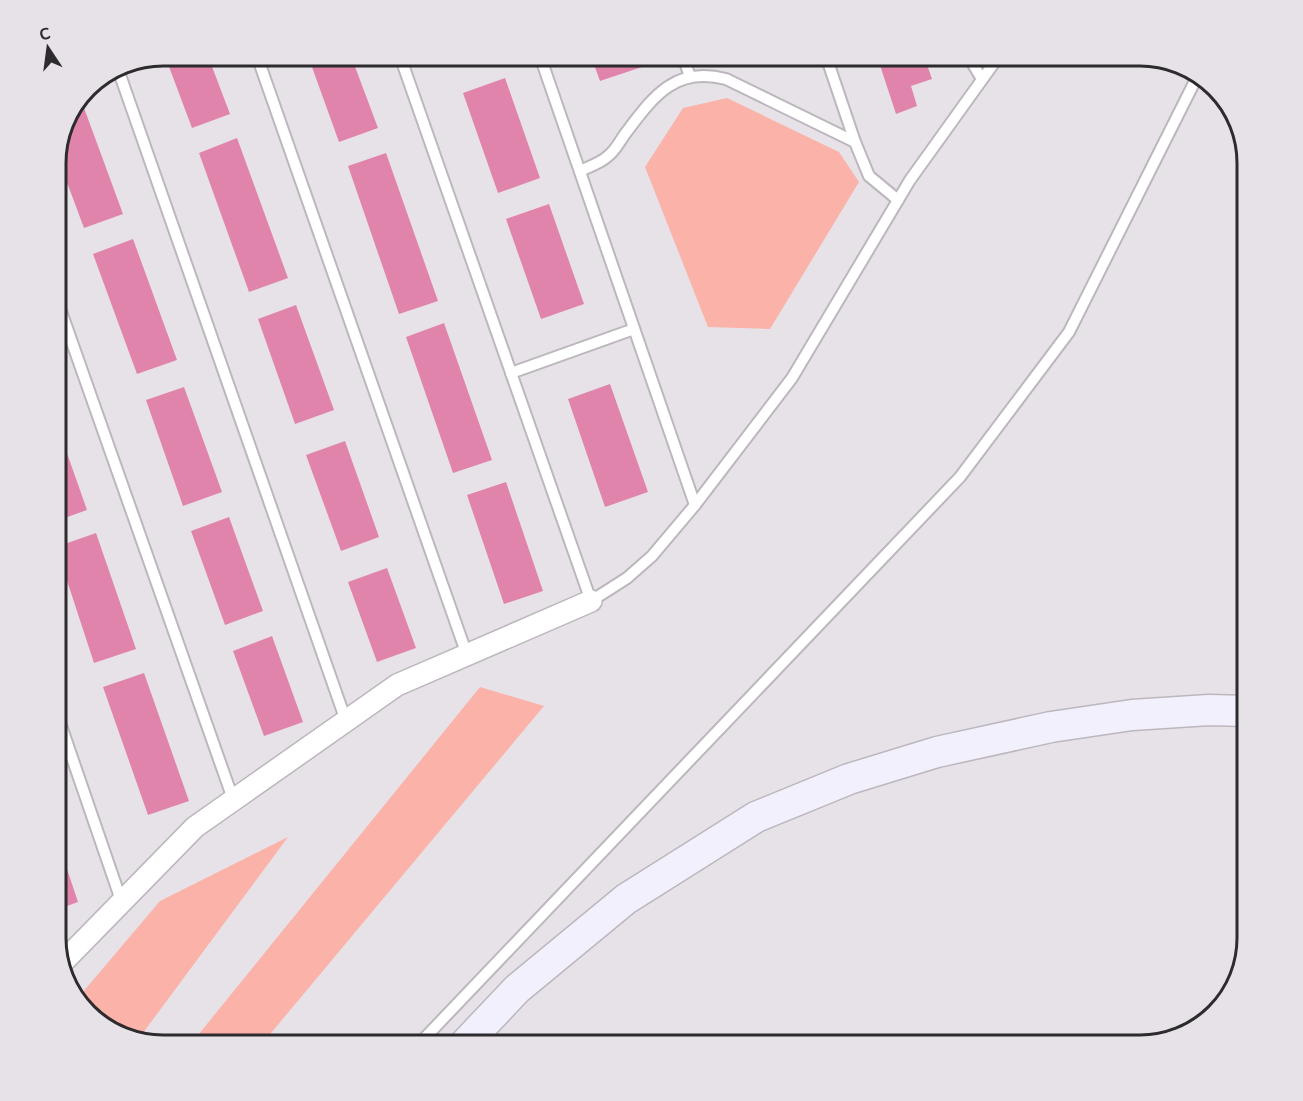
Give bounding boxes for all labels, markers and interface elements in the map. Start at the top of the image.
north arrow [18,18,78,78]
text: С [37,22,52,44]

